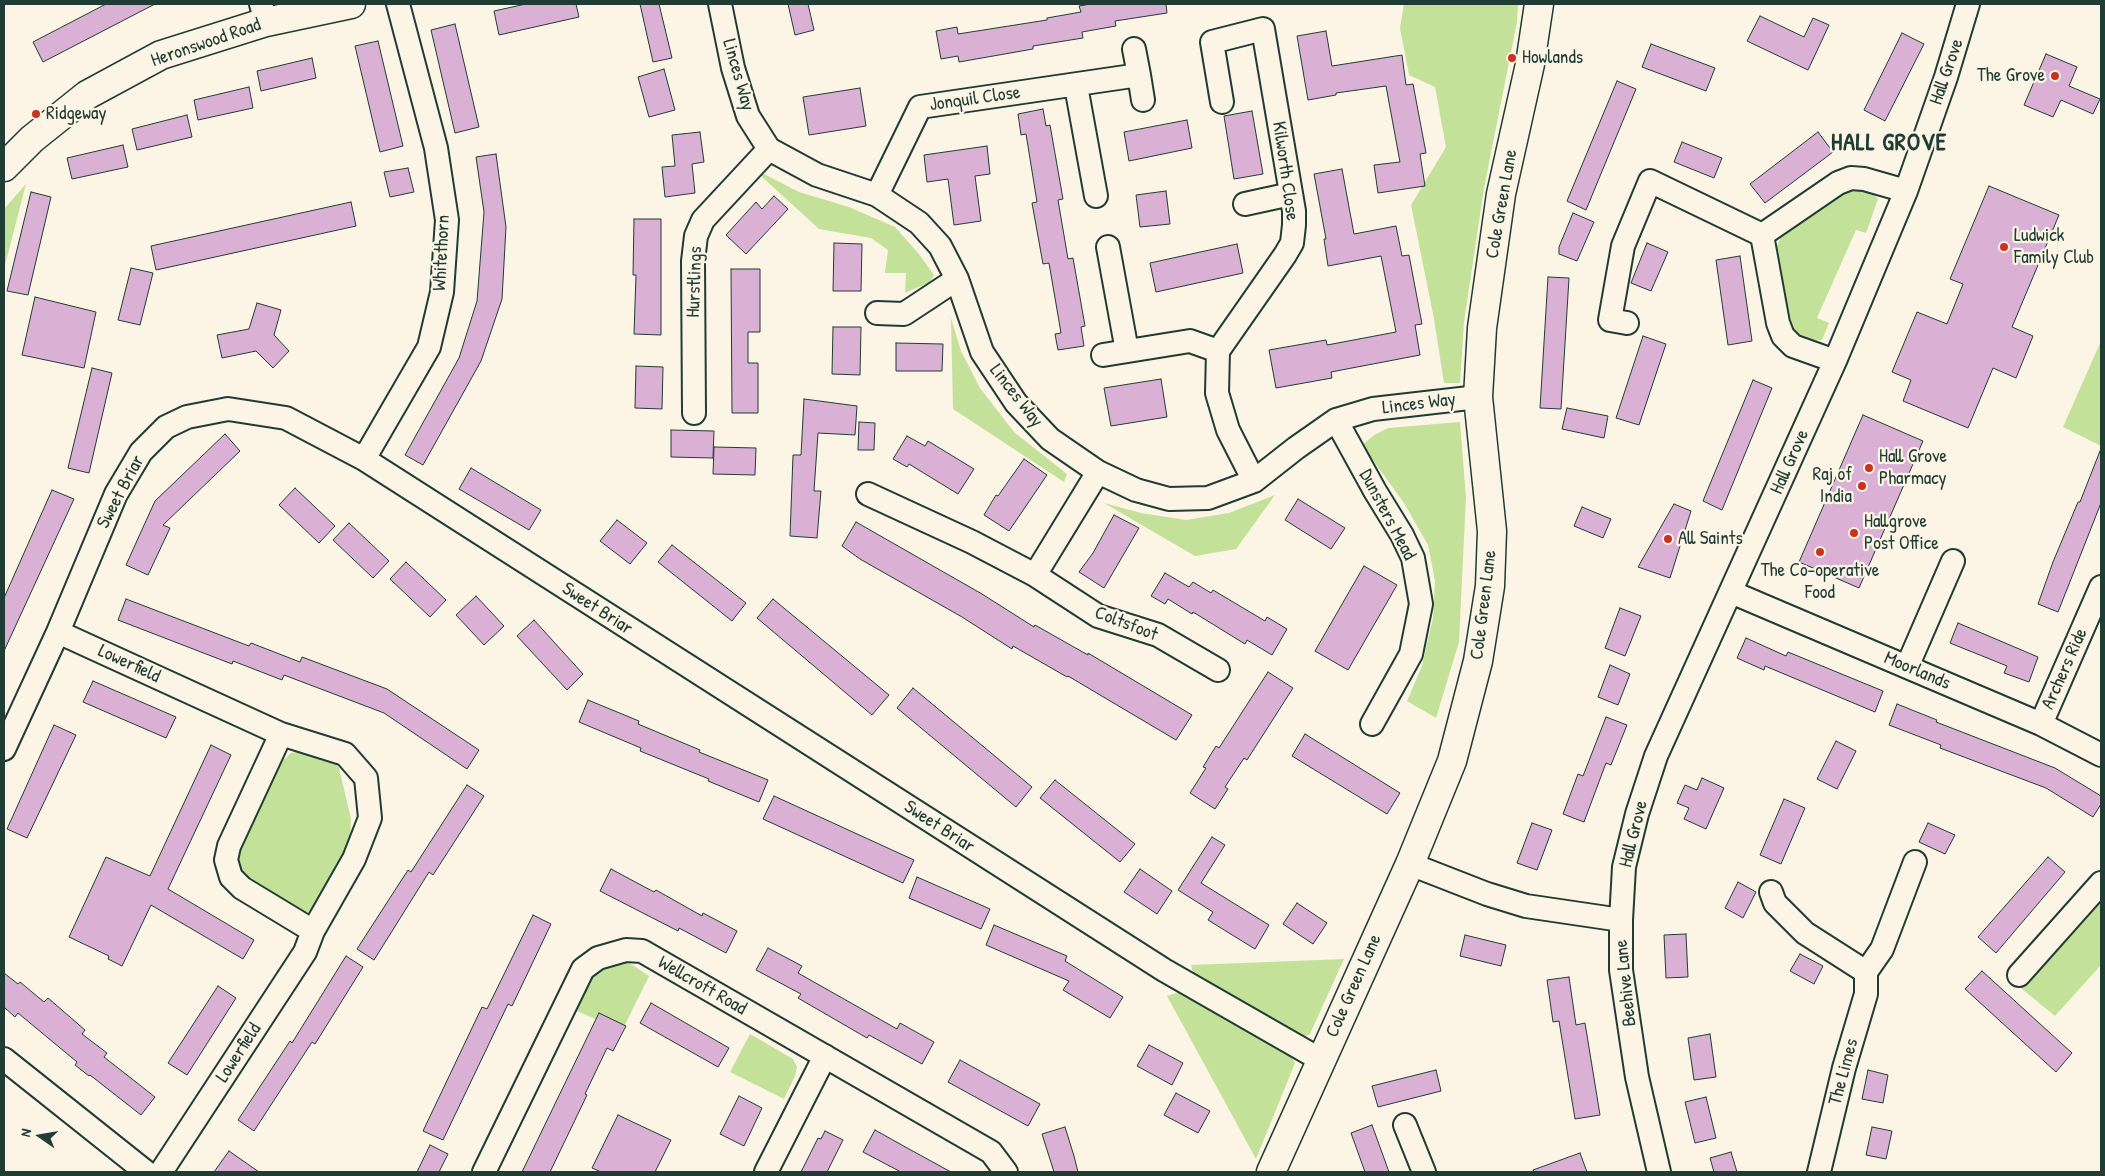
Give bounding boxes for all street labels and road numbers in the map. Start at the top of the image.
street label: Heronswood Road [148,14,264,72]
street label: Linces Way [717,36,759,114]
street label: Hall Grove [1925,36,1969,108]
street label: Jonquil Close [928,81,1022,117]
street label: Kilworth Close [1267,120,1303,222]
street label: Cole Green Lane [1481,148,1523,260]
street label: Whitethorn [429,214,455,292]
street label: Hurstlings [682,246,708,318]
street label: Linces Way [984,360,1048,432]
street label: Linces Way [1381,388,1457,420]
street label: Hall Grove [1766,426,1814,498]
street label: Sweet Briar [92,452,150,532]
street label: Dunsters Mead [1354,466,1420,564]
street label: Cole Green Lane [1466,549,1502,661]
street label: Sweet Briar [557,578,637,640]
street label: Coltsfoot [1091,602,1161,646]
street label: Archers Ride [2037,625,2093,713]
street label: Lowerfield [94,640,164,688]
street label: Moorlands [1880,647,1954,695]
street label: Sweet Briar [899,796,979,858]
street label: Hall Grove [1615,798,1653,870]
street label: Cole Green Lane [1321,931,1387,1041]
street label: Beehive Lane [1610,938,1642,1028]
street label: Wellcroft Road [654,951,750,1021]
street label: Lowerfield [211,1019,267,1087]
street label: The Limes [1824,1036,1864,1108]

